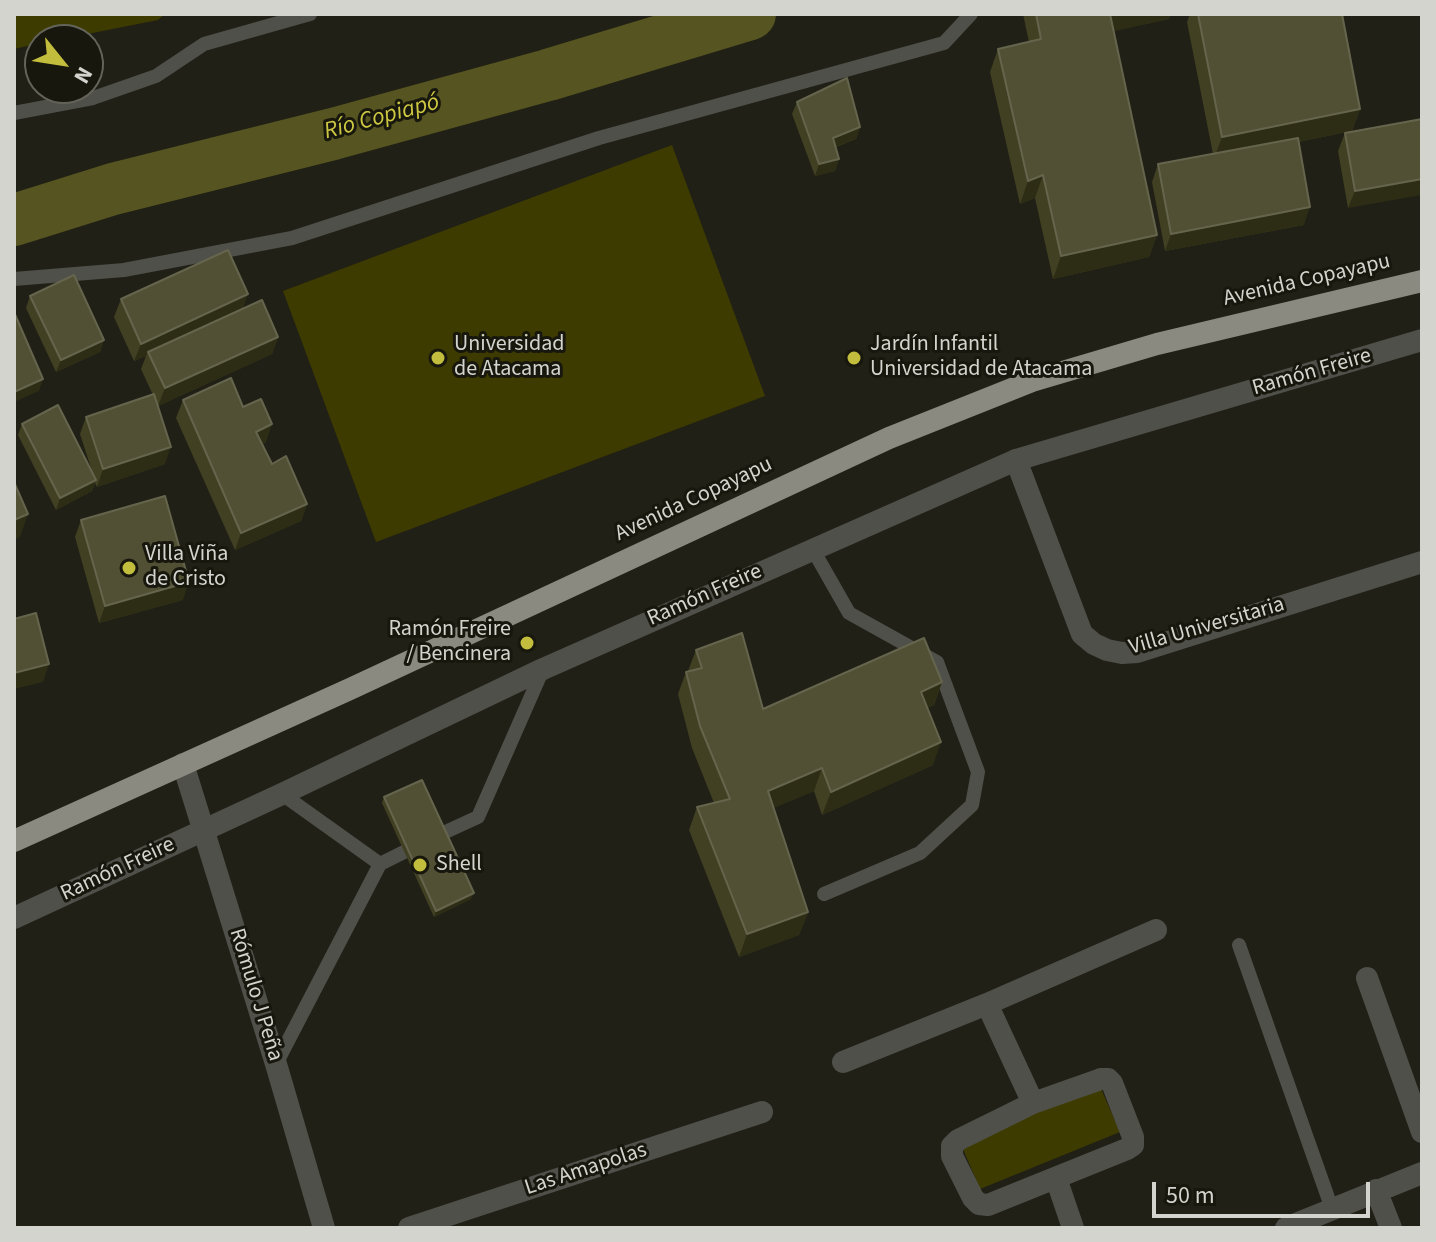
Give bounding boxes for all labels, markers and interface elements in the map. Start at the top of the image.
north arrow [24,24,104,104]
text: N [66,61,101,89]
water label: Río Copiapó [321,89,443,147]
street label: Avenida Copayapu [1221,249,1393,313]
place label: Universidad de Atacama [454,332,564,384]
place label: Jardín Infantil Universidad de Atacama [870,332,1092,384]
street label: Ramón Freire [1249,343,1375,403]
marker: Universidad de Atacama [429,349,447,367]
marker: Jardín Infantil Universidad de Atacama [845,349,863,367]
street label: Avenida Copayapu [611,452,777,548]
place label: Villa Viña de Cristo [145,542,228,594]
marker: Villa Viña de Cristo [120,559,138,577]
street label: Ramón Freire [644,559,766,633]
street label: Villa Universitaria [1126,592,1288,662]
place label: Ramón Freire / Bencinera [388,617,511,668]
marker: Ramón Freire / Bencinera [518,634,536,652]
street label: Ramón Freire [57,832,179,908]
place label: Shell [436,852,482,878]
marker: Shell [411,856,429,874]
street label: Rómulo J Peña [222,926,288,1064]
street label: Las Amapolas [522,1138,650,1202]
scale bar [1156,1166,1374,1216]
text: 50 m [1166,1178,1215,1213]

